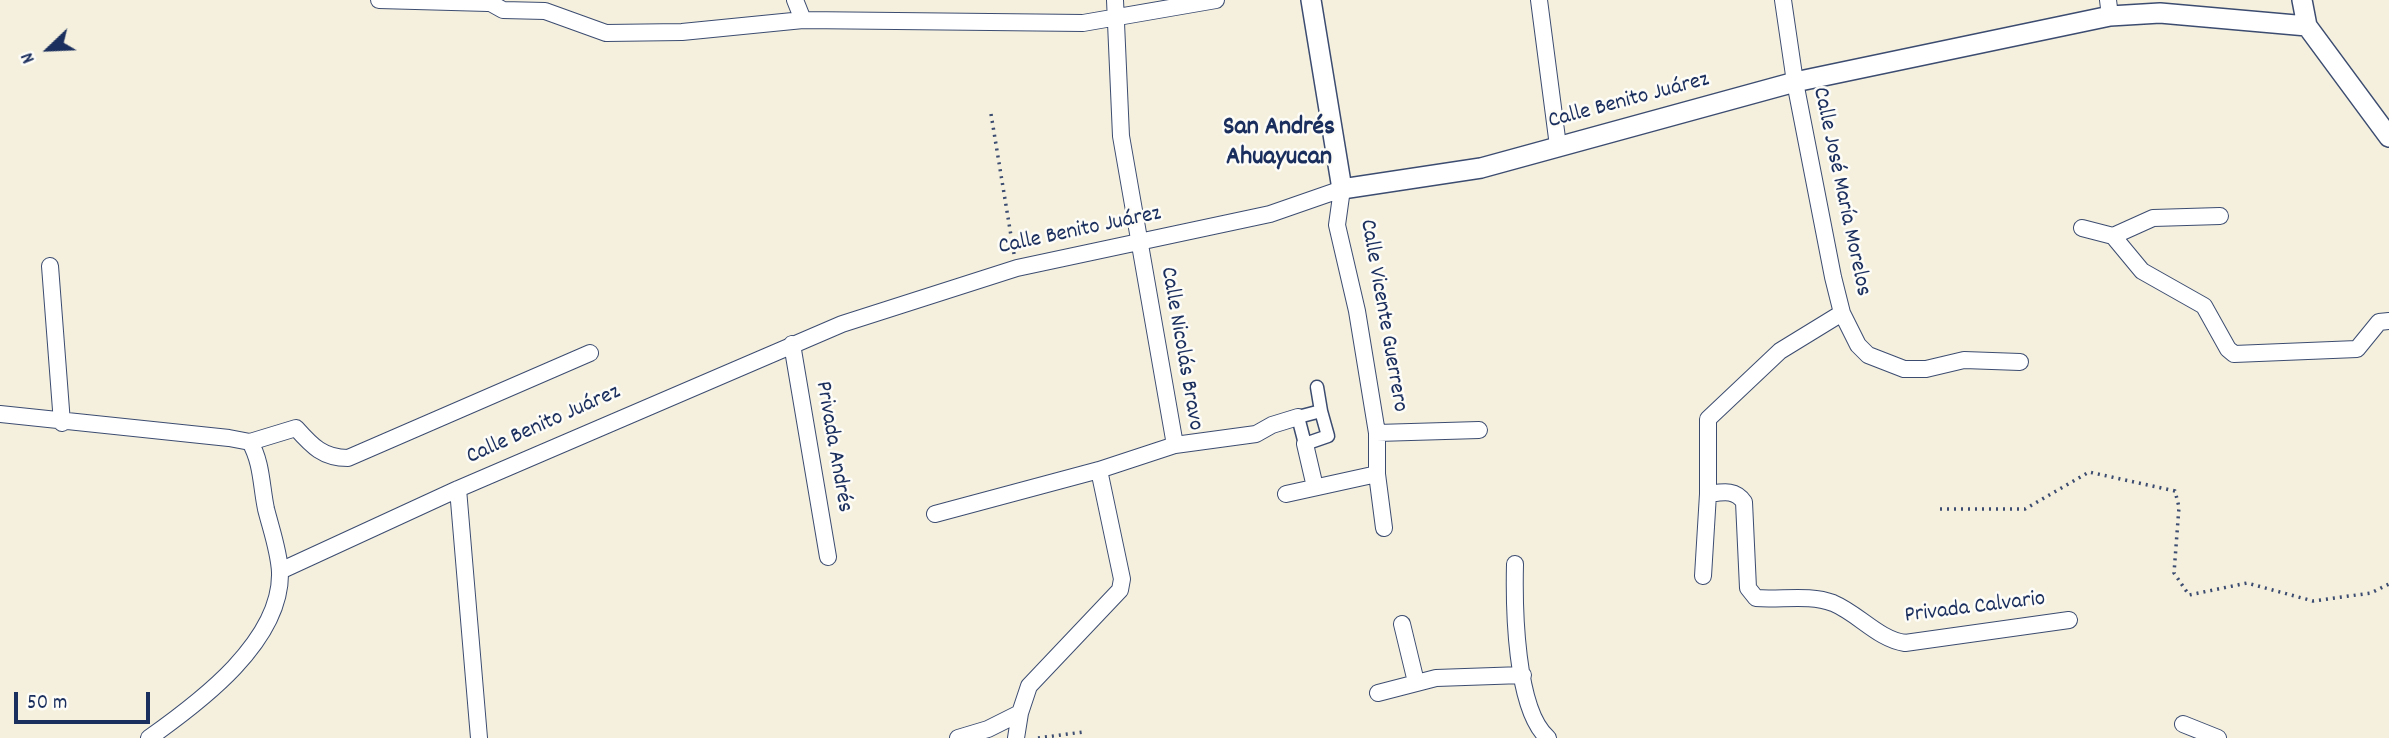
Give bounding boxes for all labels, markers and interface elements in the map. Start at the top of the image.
north arrow [14,14,84,84]
text: N [15,48,43,67]
street label: Calle Benito Juárez [1546,67,1712,137]
street label: Calle José María Morelos [1804,85,1876,299]
district label: San Andrés Ahuayucan [1223,113,1335,174]
street label: Calle Benito Juárez [996,201,1164,263]
street label: Calle Vicente Guerrero [1351,217,1413,415]
street label: Calle Nicolás Bravo [1152,265,1208,433]
street label: Privada Andrés [807,379,857,515]
street label: Calle Benito Juárez [463,380,625,472]
street label: Privada Calvario [1903,587,2047,631]
scale bar [18,678,154,722]
text: 50 m [27,689,67,719]

